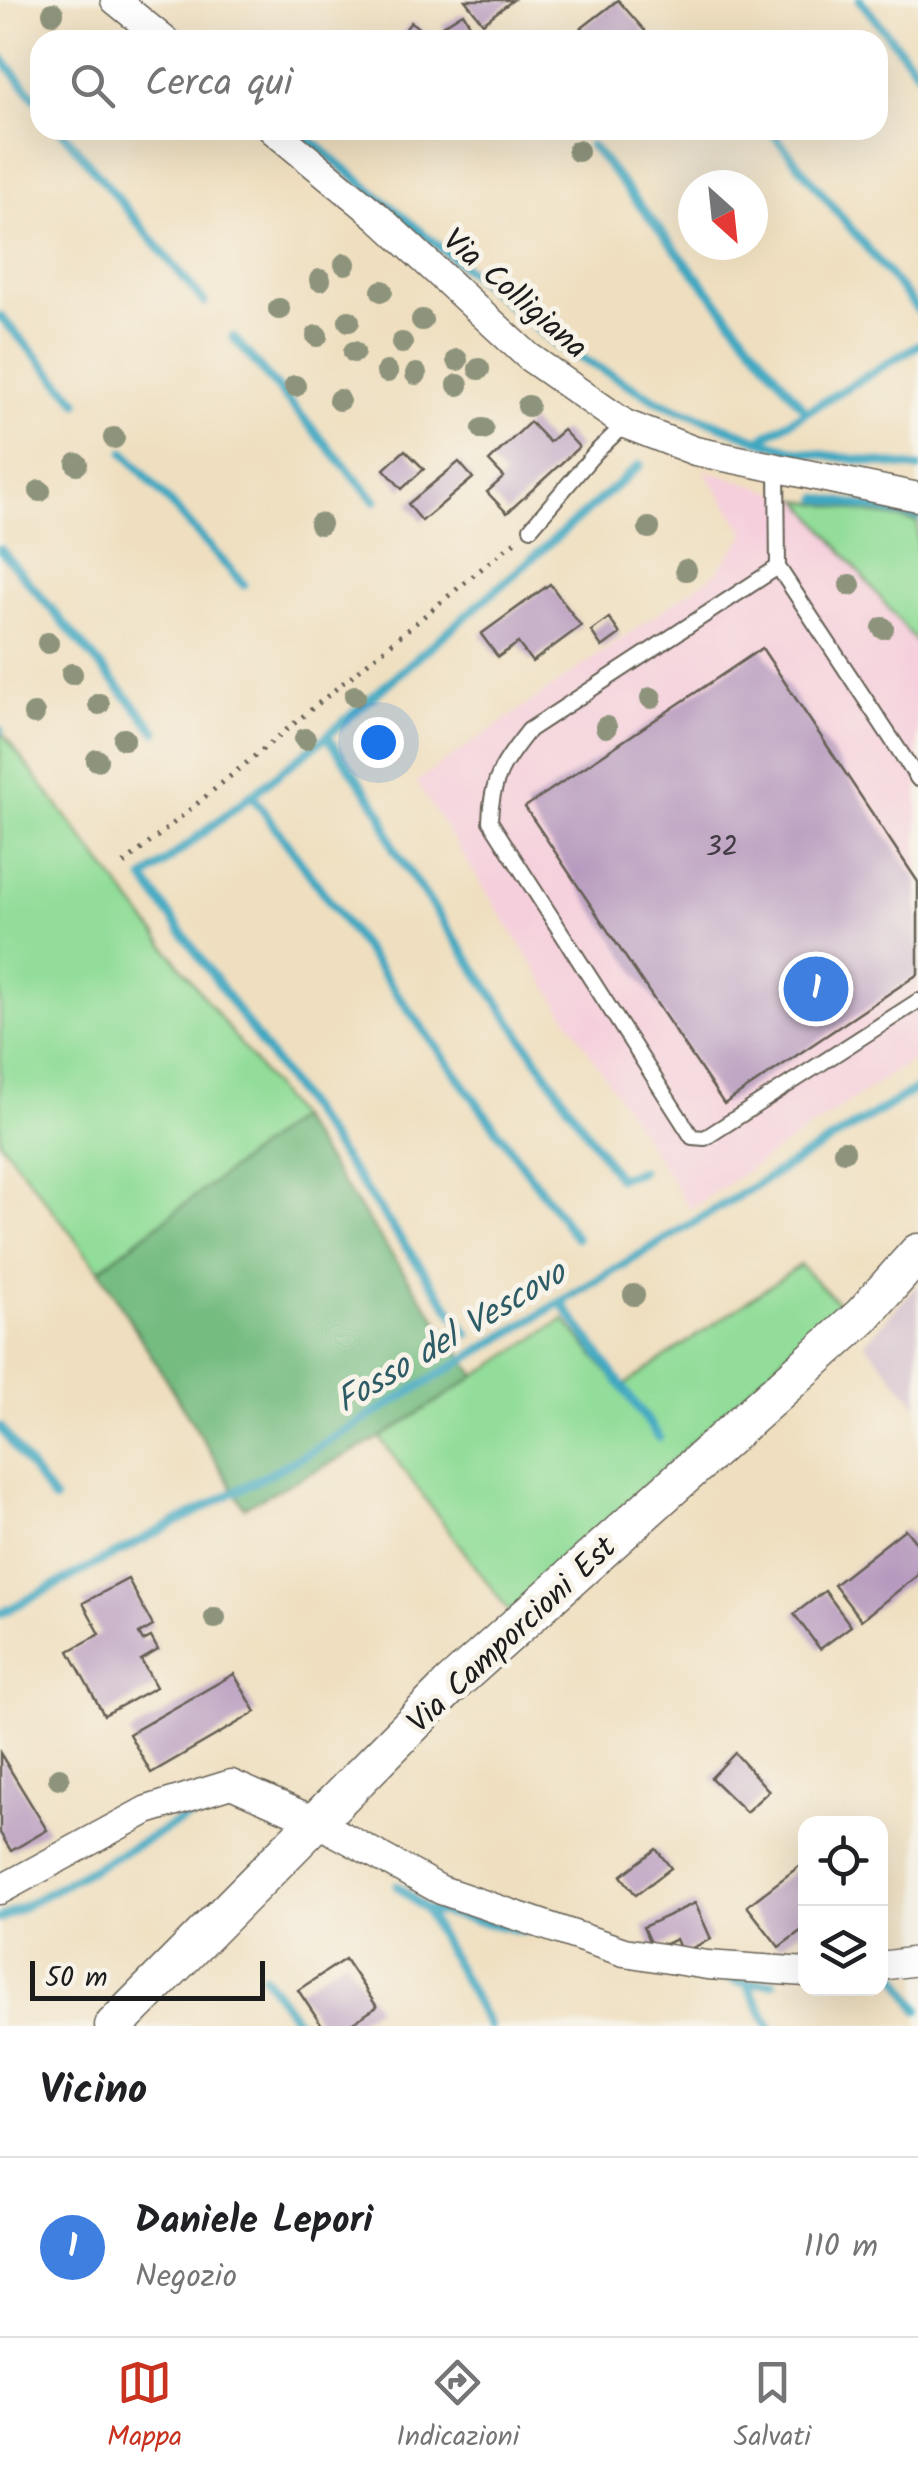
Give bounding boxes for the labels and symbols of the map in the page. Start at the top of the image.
north arrow [678,170,768,260]
street label: Via Colligiana [430,217,599,373]
your location [353,717,404,768]
house number: 32 [706,825,738,870]
pin: 1 [784,952,848,1026]
water label: Fosso del Vescovo [325,1246,581,1430]
street label: Via Camporcioni Est [396,1524,630,1747]
scale bar [30,1956,265,2000]

